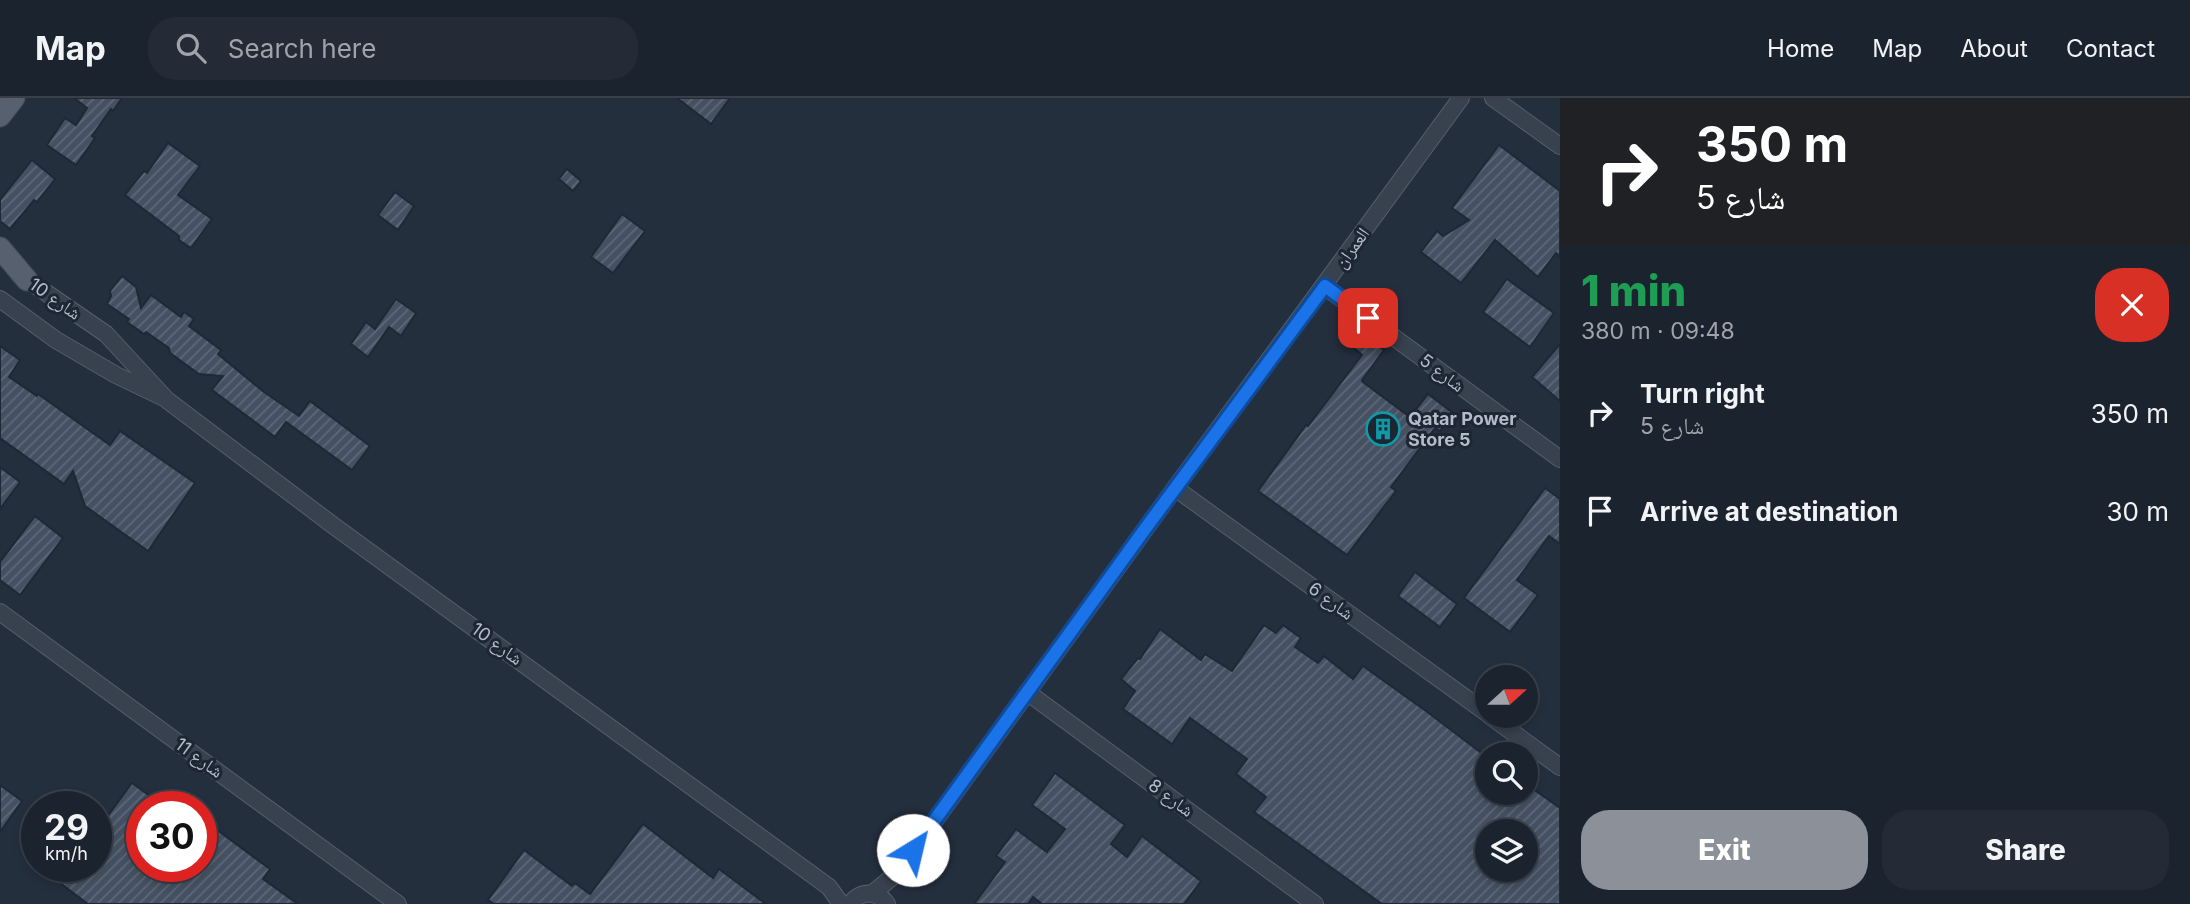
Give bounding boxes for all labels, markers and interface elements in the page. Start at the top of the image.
search box [148,17,638,80]
text: Map [35,28,106,68]
icon: search [172,29,210,67]
text: Search here [228,33,376,64]
text: Home [1767,34,1834,63]
text: Map [1872,34,1922,63]
text: About [1960,34,2028,63]
text: Contact [2066,34,2155,63]
text: 350 m [1696,115,1848,174]
icon: right [1581,126,1672,217]
text: شارع 5 [1696,178,1785,217]
street label: العمران [1330,223,1374,273]
text: 1 min [1581,265,1686,316]
button: close [2095,268,2169,342]
street label: شارع 10 [25,273,85,325]
pin [1338,288,1398,348]
icon: arrive [1349,299,1387,337]
text: 380 m · 09:48 [1581,317,1735,345]
street label: شارع 5 [1415,349,1469,397]
text: Turn right [1640,378,1765,409]
icon: right [1581,394,1619,432]
text: 350 m [2091,398,2169,429]
place label: Qatar Power Store 5 [1408,408,1517,450]
building icon: Qatar Power Store 5 [1364,410,1402,448]
text: شارع 5 [1640,412,1704,440]
icon: arrive [1581,492,1619,530]
text: Arrive at destination [1640,496,1899,527]
text: 30 m [2106,496,2169,527]
street label: شارع 6 [1304,577,1358,625]
street label: شارع 10 [467,618,527,670]
north arrow [1475,665,1538,728]
map controls [1475,665,1538,882]
street label: شارع 11 [171,733,227,783]
button: search [1475,742,1538,805]
street label: شارع 8 [1144,774,1198,822]
speed limit sign: 30 [126,791,217,882]
text: 29 [44,806,89,848]
button: Exit [1581,810,1868,890]
button: Share [1882,810,2169,890]
position arrow [876,813,950,887]
button: layers [1475,819,1538,882]
text: km/h [45,843,88,864]

